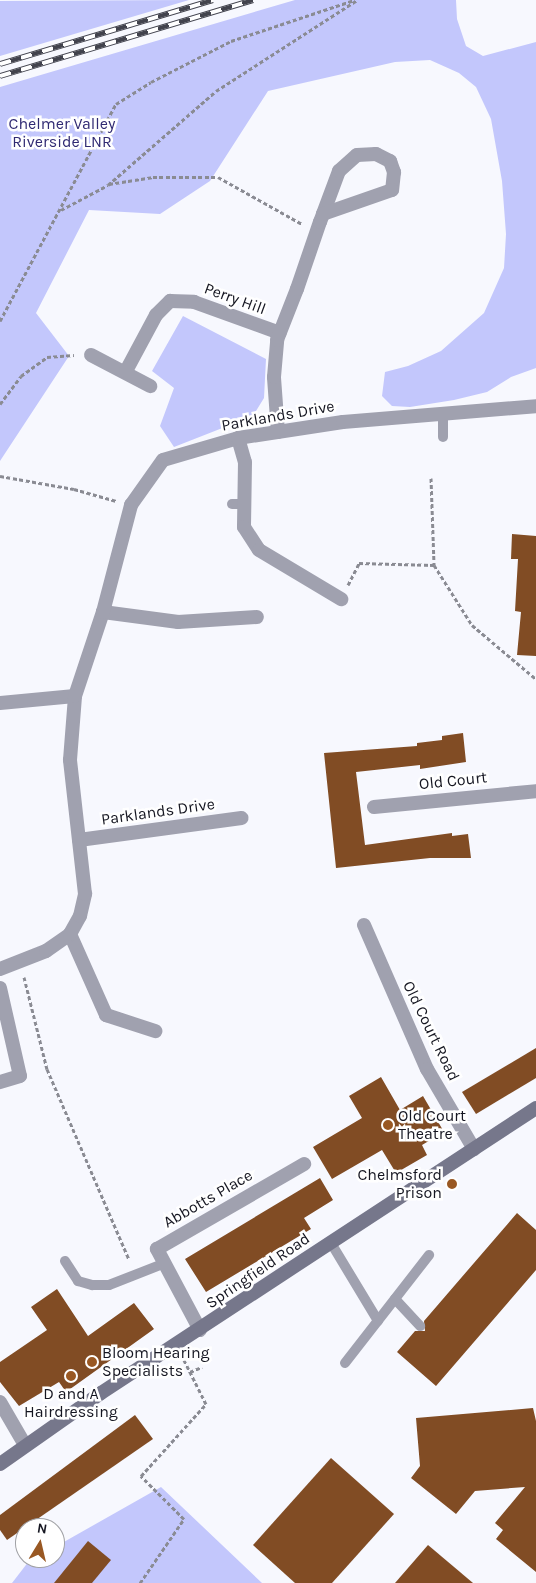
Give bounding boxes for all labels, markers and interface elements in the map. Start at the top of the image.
park label: Chelmer Valley Riverside LNR [9,114,115,152]
street label: Perry Hill [201,279,269,319]
street label: Parklands Drive [220,397,336,435]
street label: Old Court [418,768,488,794]
street label: Parklands Drive [100,795,216,829]
street label: Old Court Road [399,978,463,1084]
place label: Old Court Theatre [398,1106,466,1144]
marker: Old Court Theatre [382,1119,394,1131]
place label: Chelmsford Prison [357,1165,442,1203]
street label: Abbotts Place [160,1166,256,1232]
marker: Chelmsford Prison [446,1178,458,1190]
street label: Springfield Road [202,1229,314,1313]
place label: Bloom Hearing Specialists [102,1343,210,1381]
marker: Bloom Hearing Specialists [86,1356,98,1368]
marker: D and A Hairdressing [65,1370,77,1382]
place label: D and A Hairdressing [24,1384,118,1422]
north arrow [15,1518,65,1568]
text: N [36,1519,49,1538]

